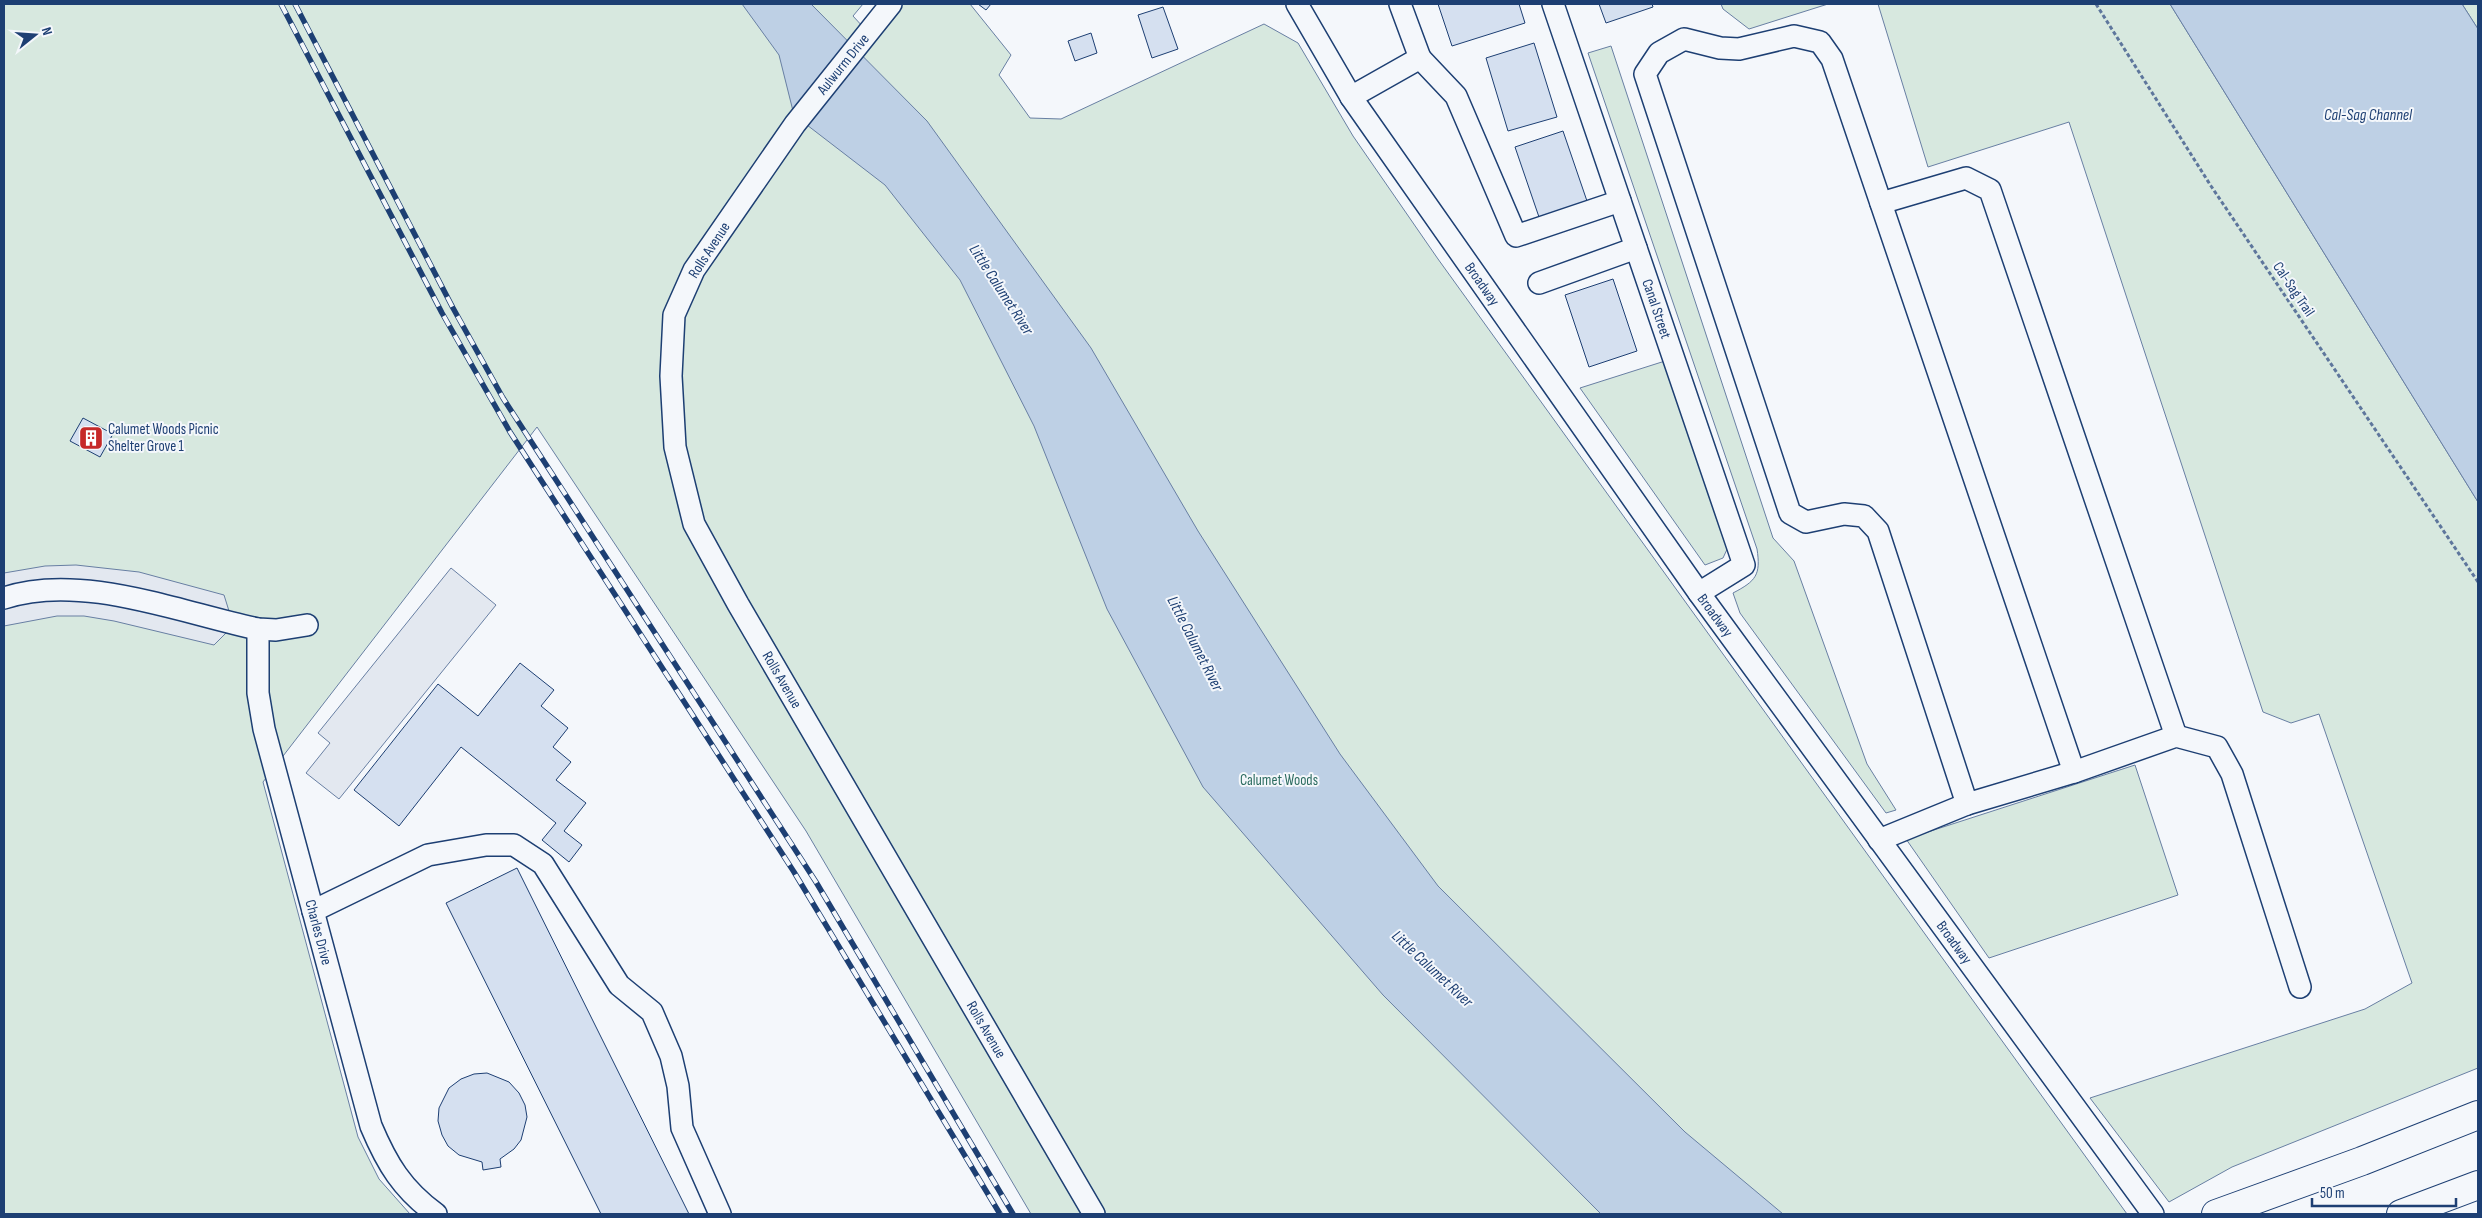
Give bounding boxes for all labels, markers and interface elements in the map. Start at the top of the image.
north arrow [10,10,60,60]
text: N [38,25,56,37]
street label: Aulwurm Drive [813,30,874,99]
water label: Cal-Sag Channel [2324,106,2413,125]
street label: Rolls Avenue [684,219,735,282]
water label: Little Calumet River [965,241,1037,339]
street label: Cal-Sag Trail [2268,258,2319,320]
street label: Broadway [1460,259,1504,310]
street label: Canal Street [1637,277,1675,342]
place label: Calumet Woods Picnic Shelter Grove 1 [108,420,219,456]
building icon: Calumet Woods Picnic Shelter Grove 1 [78,425,104,451]
street label: Broadway [1693,590,1737,641]
water label: Little Calumet River [1163,593,1227,695]
street label: Rolls Avenue [758,648,806,712]
park label: Calumet Woods [1240,771,1318,790]
street label: Charles Drive [300,898,336,967]
street label: Broadway [1932,917,1976,968]
water label: Little Calumet River [1388,927,1477,1012]
street label: Rolls Avenue [962,998,1010,1062]
scale bar [2312,1176,2456,1208]
text: 50 m [2320,1184,2345,1203]

